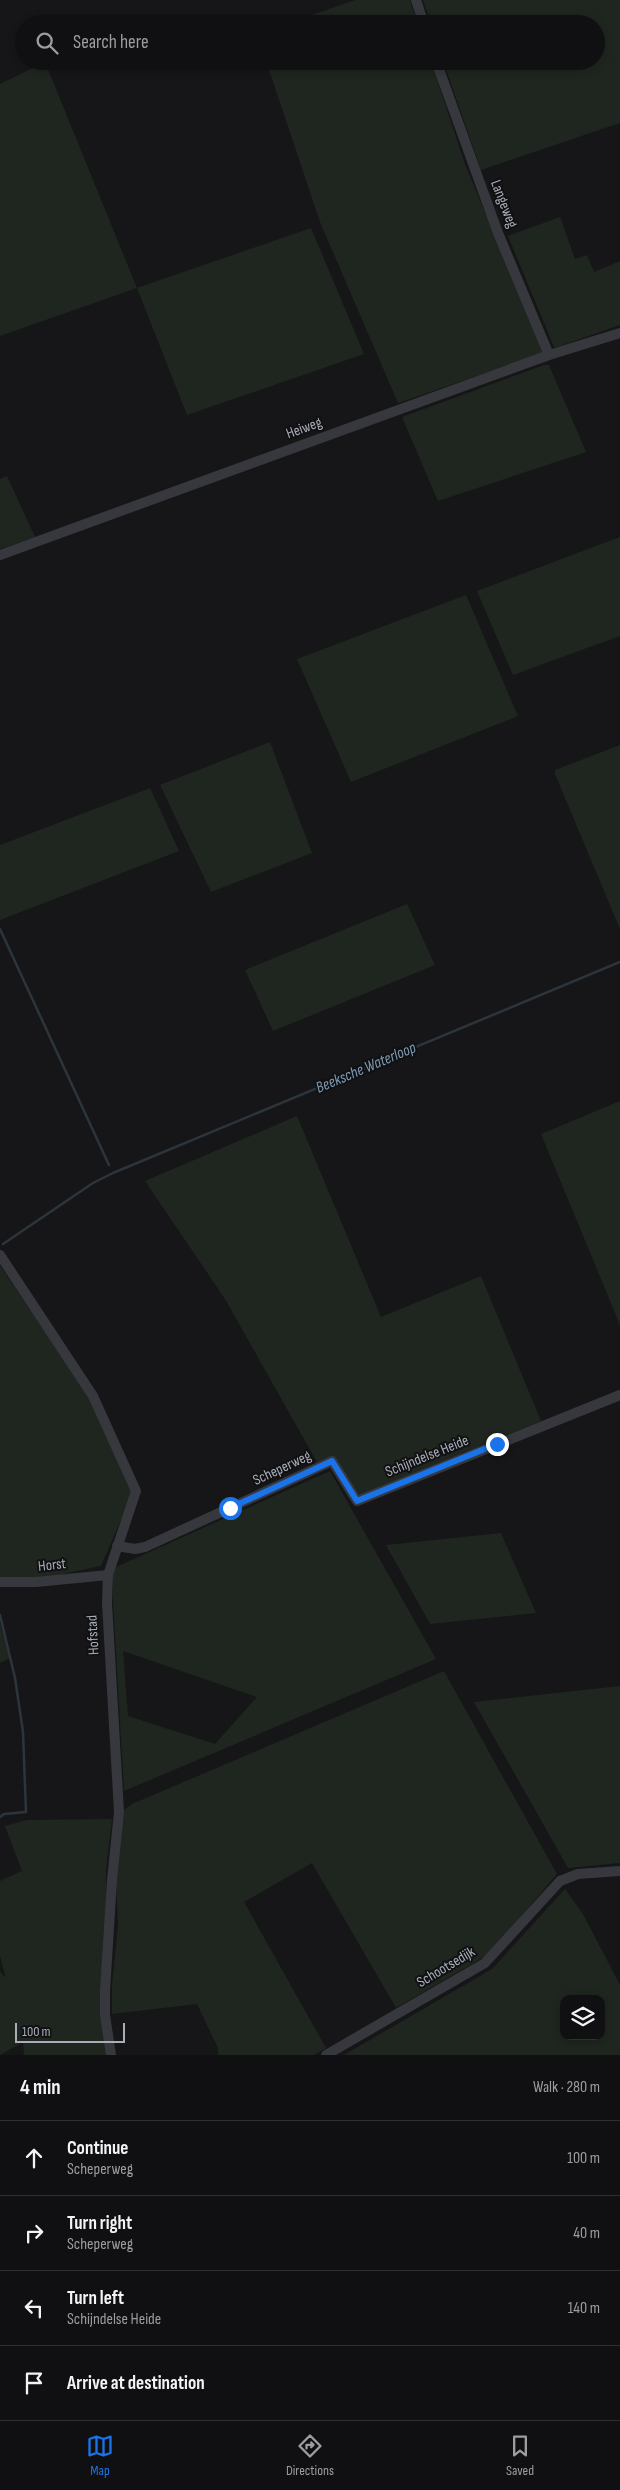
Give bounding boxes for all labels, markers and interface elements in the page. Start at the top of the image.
search box [15,15,605,70]
icon: search [33,29,61,57]
text: Search here [73,31,149,54]
street label: Langeweg [486,177,522,231]
street label: Heiweg [283,413,325,443]
water label: Beeksche Waterloop [313,1038,419,1098]
street label: Schijndelse Heide [382,1431,472,1481]
route end [486,1433,509,1456]
street label: Scheperweg [250,1446,314,1490]
route start [219,1497,242,1520]
street label: Horst [37,1554,67,1576]
street label: Hofstad [82,1615,104,1655]
street label: Schootsedijk [413,1942,479,1992]
map controls [560,1995,605,2040]
button: layers [560,1995,605,2040]
scale bar [15,2020,125,2043]
text: 100 m [22,2023,51,2040]
text: 4 min [20,2075,61,2100]
text: Walk · 280 m [533,2078,600,2097]
text: Continue [67,2137,128,2160]
icon: ahead [20,2144,48,2172]
text: 100 m [567,2149,600,2168]
text: Scheperweg [67,2160,133,2179]
text: Turn right [67,2212,132,2235]
icon: right [20,2219,48,2247]
text: 40 m [573,2224,600,2243]
text: Scheperweg [67,2235,133,2254]
text: Turn left [67,2287,124,2310]
icon: left [20,2294,48,2322]
text: 140 m [568,2299,600,2318]
text: Schijndelse Heide [67,2310,161,2329]
icon: arrive [20,2369,48,2397]
text: Arrive at destination [67,2372,205,2395]
tab: Map [86,2432,114,2479]
tab: Directions [286,2432,334,2479]
tab: Saved [506,2432,534,2479]

